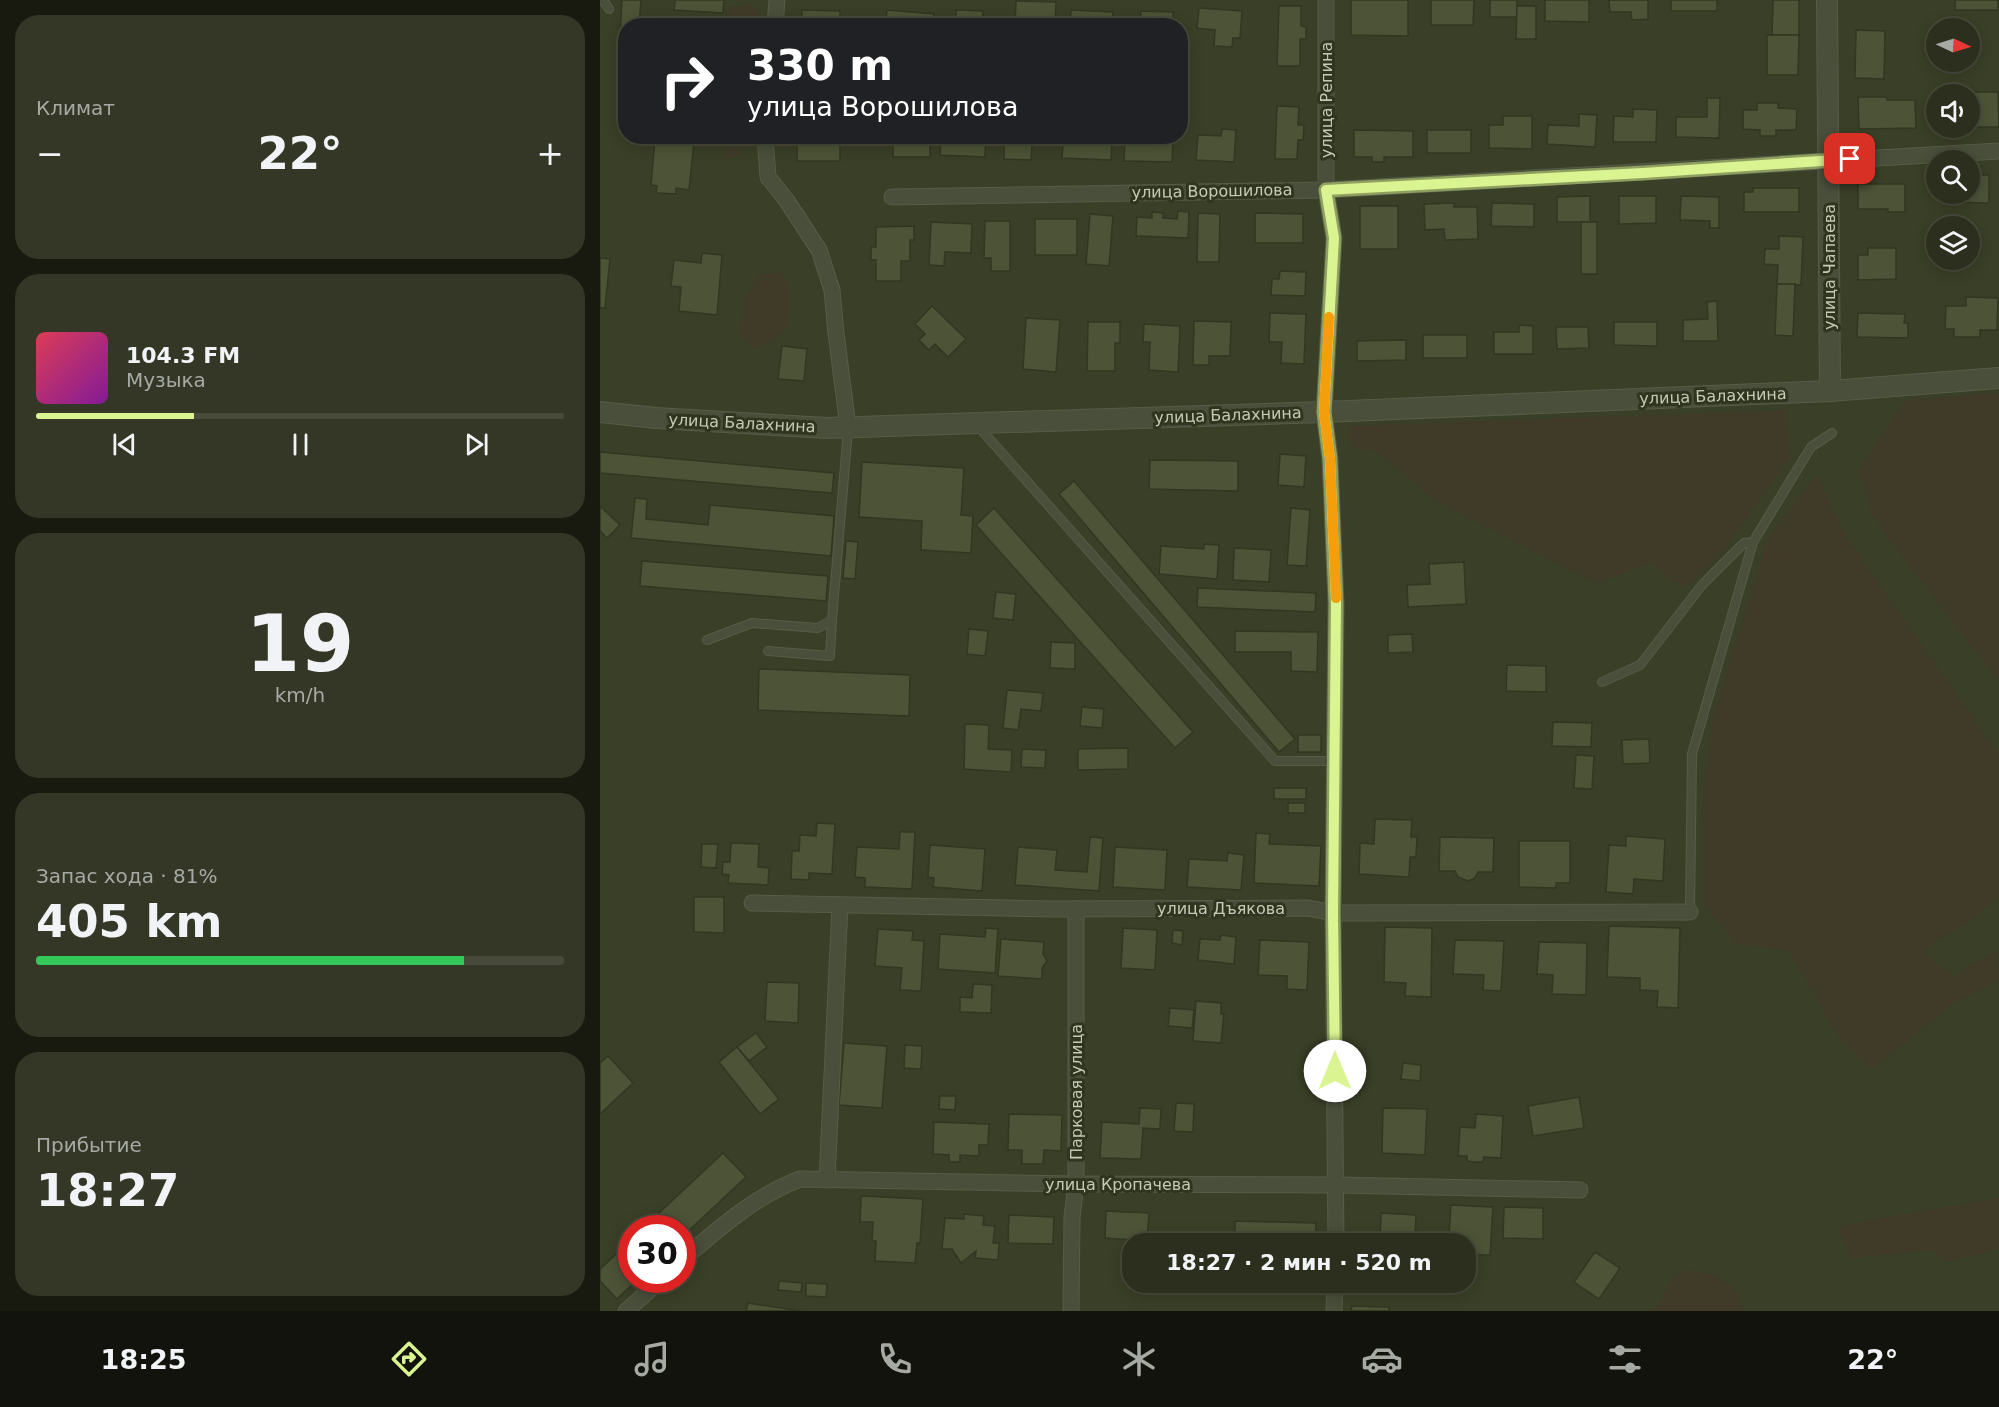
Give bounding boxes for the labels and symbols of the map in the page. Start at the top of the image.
north arrow [1926,18,1980,72]
street label: улица Репина [1317,42,1336,158]
pin [1824,133,1875,184]
street label: улица Ворошилова [1131,180,1293,202]
street label: улица Чапаева [1820,204,1839,330]
street label: улица Балахнина [1639,384,1787,408]
street label: улица Балахнина [1154,403,1302,427]
street label: улица Балахнина [668,410,816,436]
street label: улица Дъякова [1157,899,1285,918]
street label: Парковая улица [1067,1024,1086,1160]
position arrow [1303,1039,1367,1103]
street label: улица Кропачева [1045,1175,1191,1194]
speed limit sign: 30 [618,1215,696,1293]

